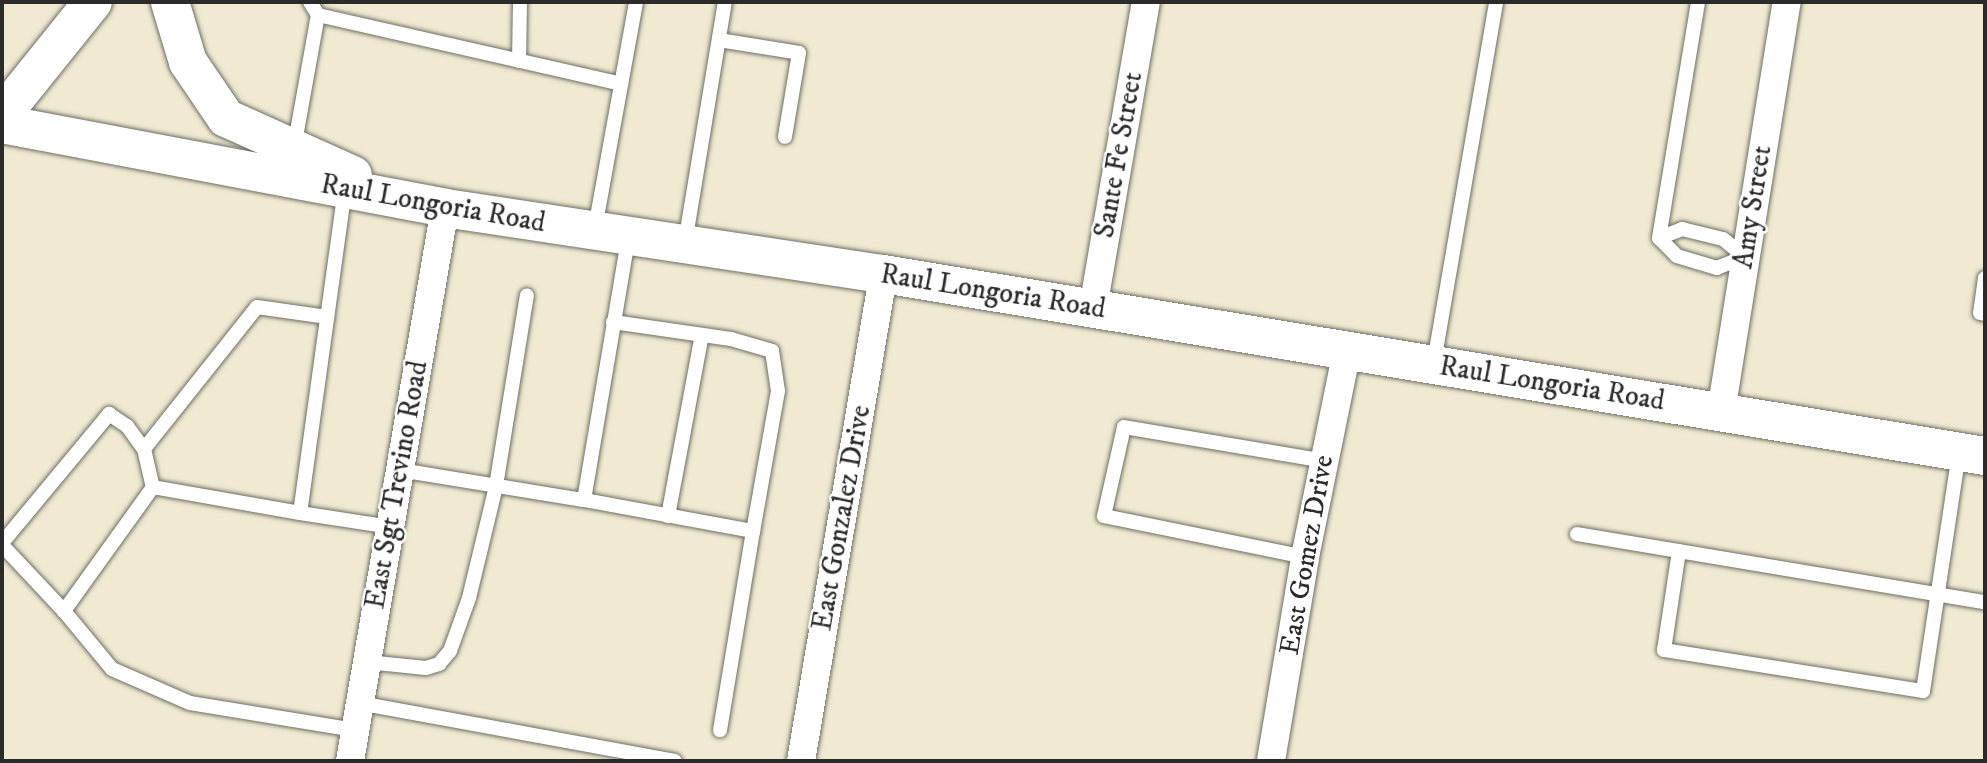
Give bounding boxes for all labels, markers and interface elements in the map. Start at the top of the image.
street label: Sante Fe Street [1088,69,1150,241]
street label: Amy Street [1727,143,1779,271]
street label: Raul Longoria Road [318,168,548,240]
street label: Raul Longoria Road [878,258,1108,326]
street label: Raul Longoria Road [1437,350,1667,418]
street label: East Sgt Trevino Road [359,358,435,612]
street label: East Gonzalez Drive [806,403,878,633]
street label: East Gomez Drive [1273,452,1341,658]

